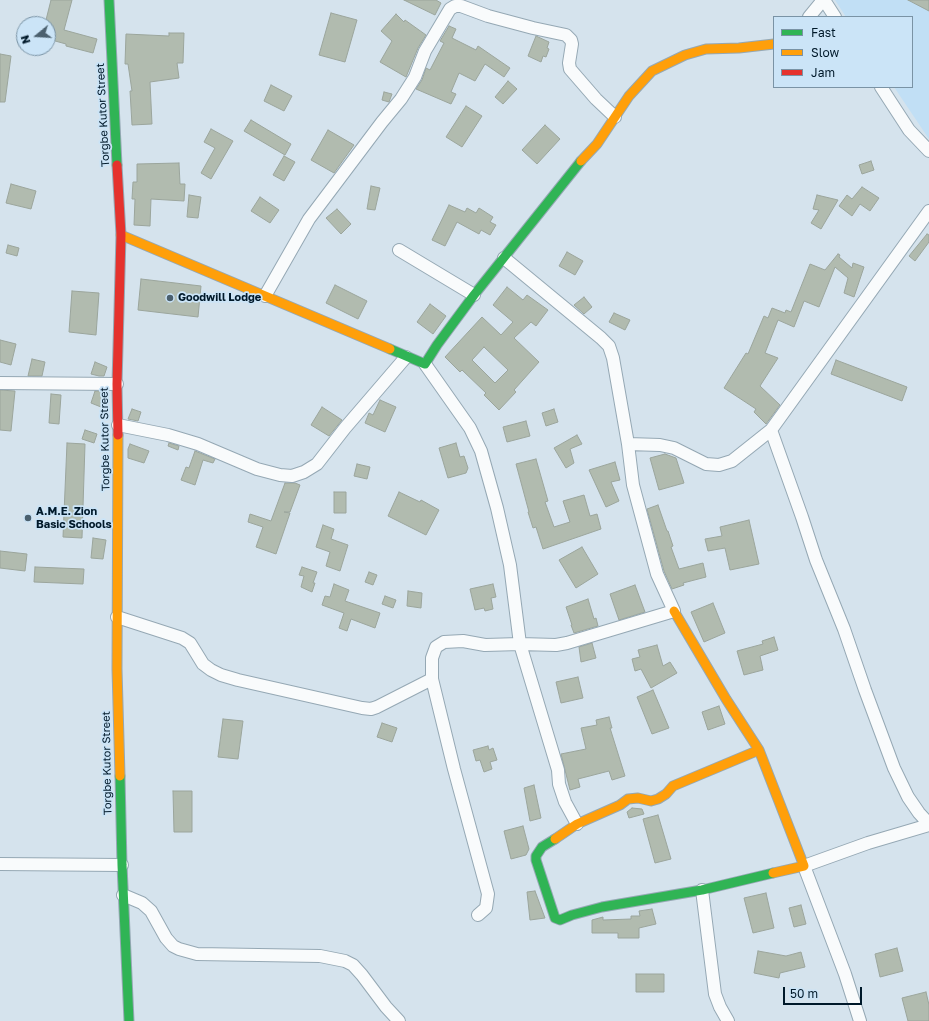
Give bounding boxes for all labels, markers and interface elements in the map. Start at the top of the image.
north arrow [16,16,56,56]
legend [773,16,913,88]
text: Fast [811,25,836,40]
text: N [18,34,33,46]
text: Slow [811,45,839,60]
street label: Torgbe Kutor Street [94,63,112,167]
text: Jam [811,65,835,80]
place label: Goodwill Lodge [178,291,261,305]
marker: Goodwill Lodge [165,293,175,303]
street label: Torgbe Kutor Street [97,387,113,491]
place label: A.M.E. Zion Basic Schools [36,505,112,531]
marker: A.M.E. Zion Basic Schools [23,513,33,523]
street label: Torgbe Kutor Street [99,711,115,815]
scale bar [785,979,864,1005]
text: 50 m [790,986,818,1001]

